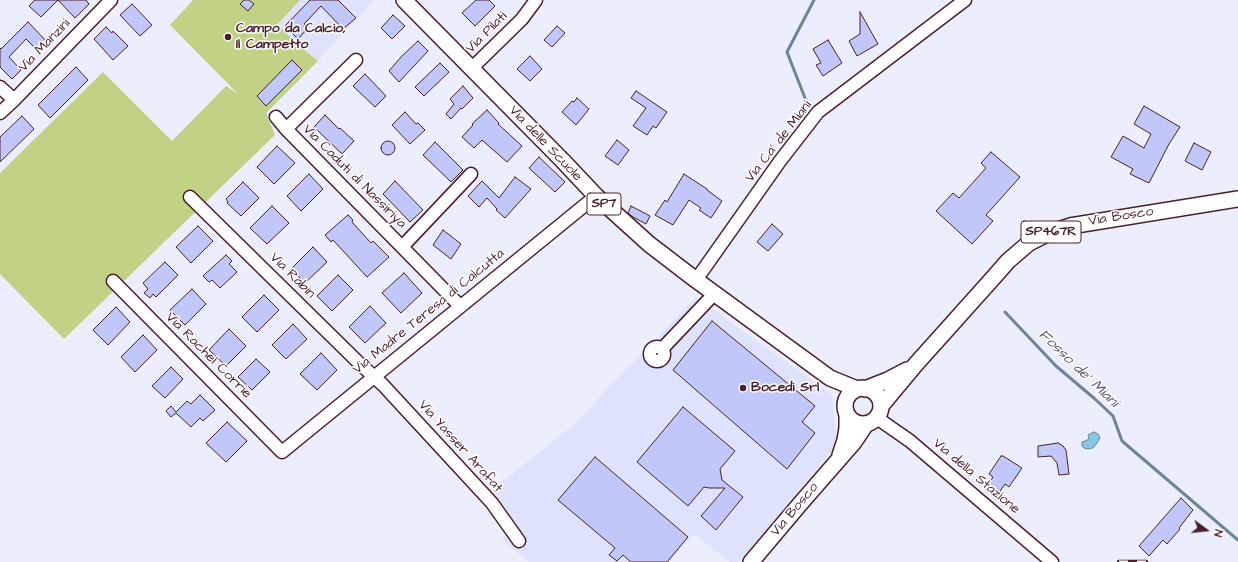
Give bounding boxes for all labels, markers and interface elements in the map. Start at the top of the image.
street label: Via Pilati [463,9,511,57]
street label: Via Manzini [16,16,74,76]
place label: Campo da Calcio, Il Campetto [236,21,346,54]
marker: Campo da Calcio, Il Campetto [223,32,233,42]
street label: Via Ca' de Miani [742,98,816,186]
street label: Via delle Scuole [505,103,585,185]
street label: Via Caduti di Nassiriya [299,122,409,232]
road number: SP7 [587,193,621,215]
street label: Via Bosco [1087,204,1155,230]
road number: SP467R [1021,221,1081,243]
street label: Via Madre Teresa di Calcutta [350,246,508,378]
street label: Via Rabin [266,250,318,302]
street label: Via Rachel Corrie [161,309,255,403]
water label: Fosso de' Miani [1034,326,1122,412]
place label: Bocedi Srl [751,380,819,396]
marker: Bocedi Srl [738,383,748,393]
street label: Via Yasser Arafat [414,397,506,497]
street label: Via della Stazione [929,436,1023,518]
street label: Via Bosco [768,480,822,540]
north arrow [1186,510,1226,550]
text: N [1210,528,1226,539]

